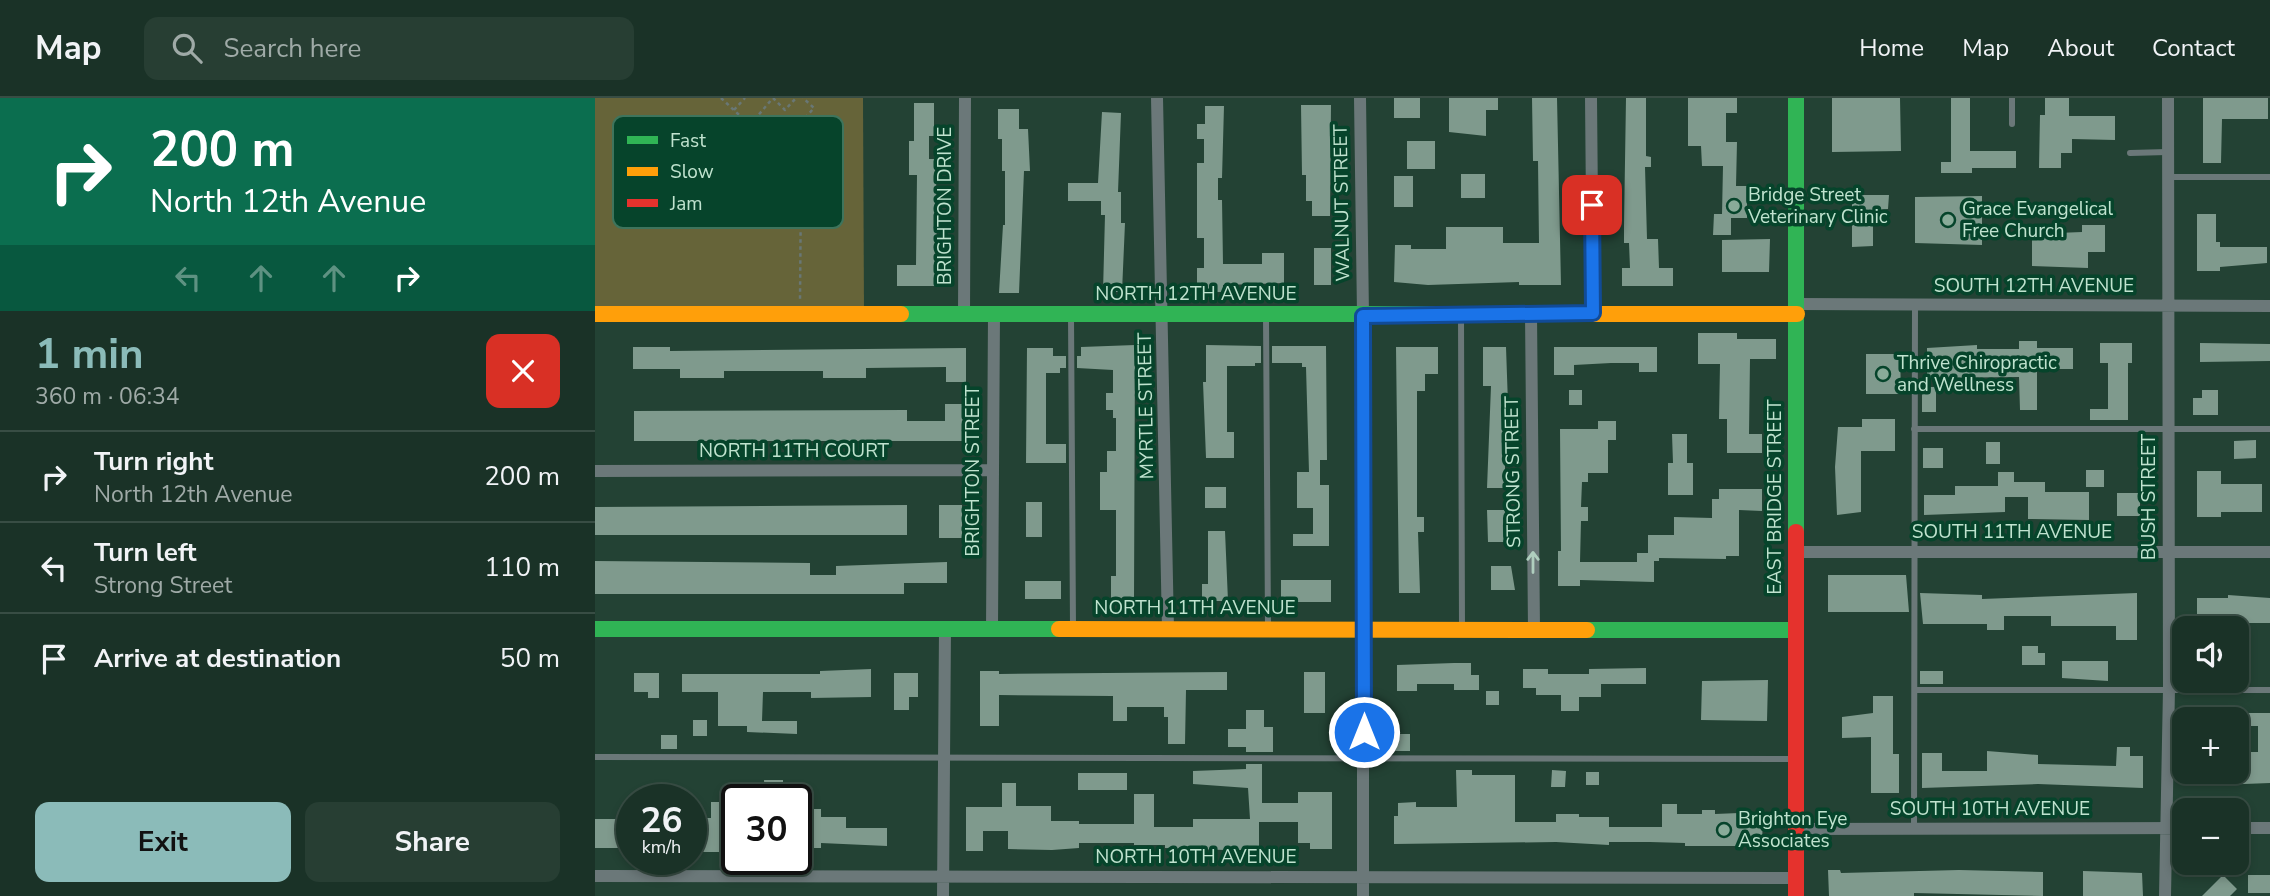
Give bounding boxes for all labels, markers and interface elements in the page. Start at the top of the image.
search box [144,17,634,80]
text: Map [35,26,102,71]
icon: search [168,29,206,67]
text: Search here [224,31,361,66]
text: Home [1859,32,1924,64]
text: Map [1962,32,2009,64]
text: About [2047,32,2114,64]
text: Contact [2152,32,2235,64]
text: 200 m [150,116,294,183]
legend [613,116,843,228]
street label: WALNUT STREET [1328,124,1356,282]
icon: right [35,126,126,217]
street label: BRIGHTON DRIVE [932,127,958,285]
text: Fast [670,128,706,154]
text: Slow [670,159,714,185]
pin [1562,175,1622,235]
text: North 12th Avenue [150,180,426,223]
place label: Bridge Street Veterinary Clinic [1747,182,1888,230]
icon: arrive [1573,186,1611,224]
text: Jam [669,191,703,217]
place label: Grace Evangelical Free Church [1962,196,2114,244]
marker: Bridge Street Veterinary Clinic [1726,198,1742,214]
marker: Grace Evangelical Free Church [1940,212,1956,228]
icon: left [169,259,207,297]
icon: ahead [242,259,280,297]
icon: ahead [315,259,353,297]
icon: right [388,259,426,297]
street label: SOUTH 12TH AVENUE [1934,273,2134,299]
street label: NORTH 12TH AVENUE [1095,281,1297,307]
text: 1 min [35,326,144,383]
street label: MYRTLE STREET [1132,332,1160,480]
button: close [486,334,560,408]
place label: Thrive Chiropractic and Wellness [1897,350,2057,398]
marker: Thrive Chiropractic and Wellness [1875,366,1891,382]
text: 360 m · 06:34 [35,381,180,412]
street label: BRIGHTON STREET [960,385,986,557]
street label: STRONG STREET [1499,395,1527,548]
street label: EAST BRIDGE STREET [1762,399,1788,595]
street label: BUSH STREET [2136,433,2162,560]
street label: NORTH 11TH COURT [699,438,889,464]
text: Turn right [94,444,213,479]
icon: right [35,458,73,496]
text: 200 m [484,459,560,494]
text: North 12th Avenue [94,479,293,510]
street label: SOUTH 11TH AVENUE [1912,519,2112,545]
text: Turn left [94,535,197,570]
icon: left [35,549,73,587]
text: 110 m [484,550,560,585]
one-way arrow [1526,551,1540,574]
text: Strong Street [94,570,232,601]
street label: NORTH 11TH AVENUE [1094,595,1296,621]
map controls [2172,616,2249,875]
button: sound [2172,616,2249,693]
icon: arrive [35,640,73,678]
text: Arrive at destination [94,641,341,676]
text: 50 m [500,641,560,676]
position arrow [1327,695,1401,769]
button: + [2172,707,2249,784]
speed limit sign: 30 [721,784,812,875]
street label: SOUTH 10TH AVENUE [1890,796,2090,822]
text: 26 [640,797,683,844]
button: − [2172,798,2249,875]
button: Exit [35,802,291,882]
button: Share [305,802,560,882]
place label: Brighton Eye Associates [1738,806,1847,854]
marker: Brighton Eye Associates [1716,822,1732,838]
text: km/h [642,835,681,859]
street label: NORTH 10TH AVENUE [1095,844,1297,870]

